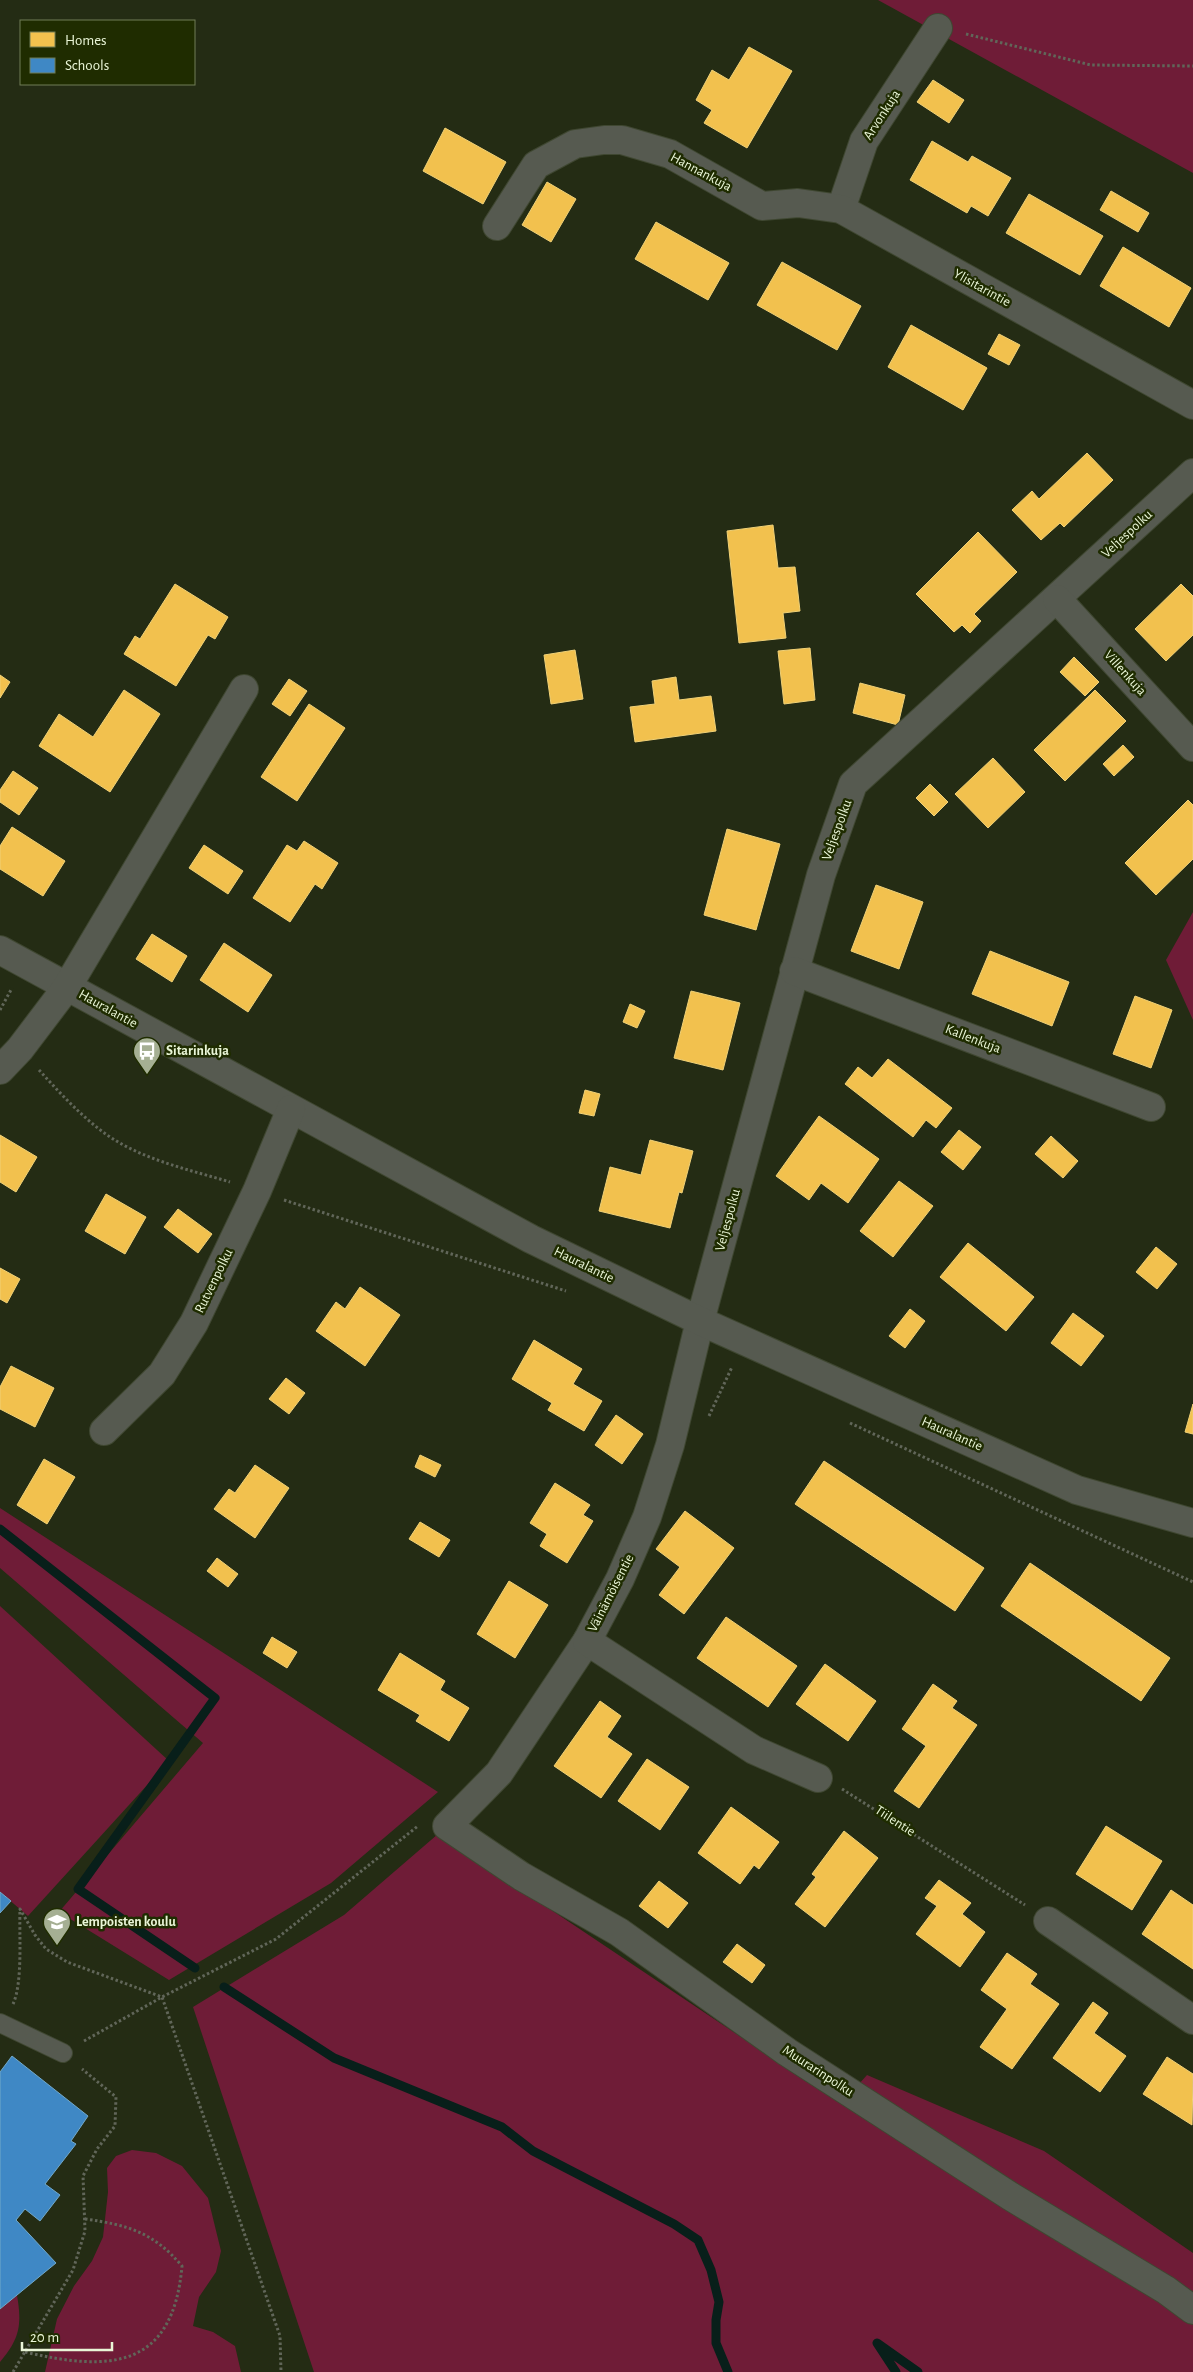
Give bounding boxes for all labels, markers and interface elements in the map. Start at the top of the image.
legend [20,20,195,85]
text: Homes [65,33,107,48]
text: Schools [65,58,109,73]
street label: Arvonkuja [861,87,903,142]
street label: Hannankuja [668,150,734,194]
street label: Ylisitarintie [951,267,1013,309]
street label: Veljespolku [1099,507,1155,561]
street label: Villenkuja [1101,648,1149,699]
street label: Veljespolku [820,798,854,862]
street label: Hauralantie [76,987,140,1031]
street label: Kallenkuja [943,1022,1003,1056]
bus stop icon: Sitarinkuja [132,1036,162,1075]
place label: Sitarinkuja [166,1044,229,1058]
street label: Veljespolku [713,1188,743,1252]
street label: Hauralantie [552,1244,616,1286]
street label: Rutvenpolku [192,1247,236,1315]
street label: Hauralantie [919,1414,985,1454]
street label: Väinämöisentie [585,1552,637,1634]
street label: Tiilentie [872,1803,918,1839]
school or university icon: Lempoisten koulu [42,1907,72,1946]
place label: Lempoisten koulu [76,1915,176,1929]
street label: Muurarinpolku [780,2043,856,2099]
scale bar [22,2320,112,2352]
text: 20 m [30,2330,59,2345]

